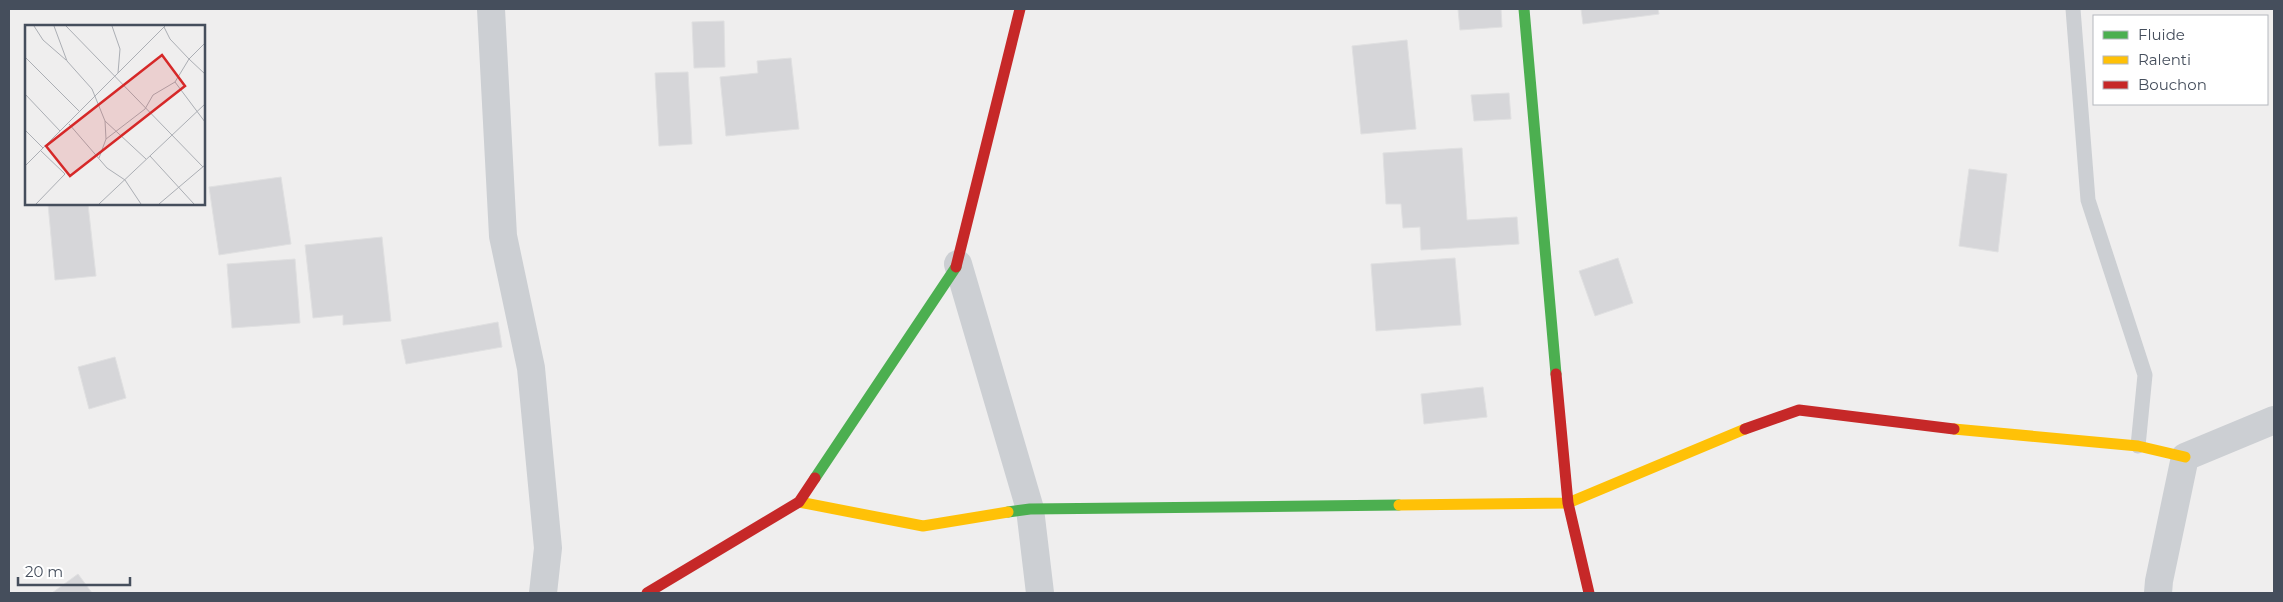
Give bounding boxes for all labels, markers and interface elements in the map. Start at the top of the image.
legend [2093,15,2268,105]
inset map [25,25,205,205]
text: Fluide [2138,25,2185,44]
text: Ralenti [2138,50,2191,69]
text: Bouchon [2138,75,2207,94]
scale bar [18,554,130,586]
text: 20 m [25,562,63,581]

